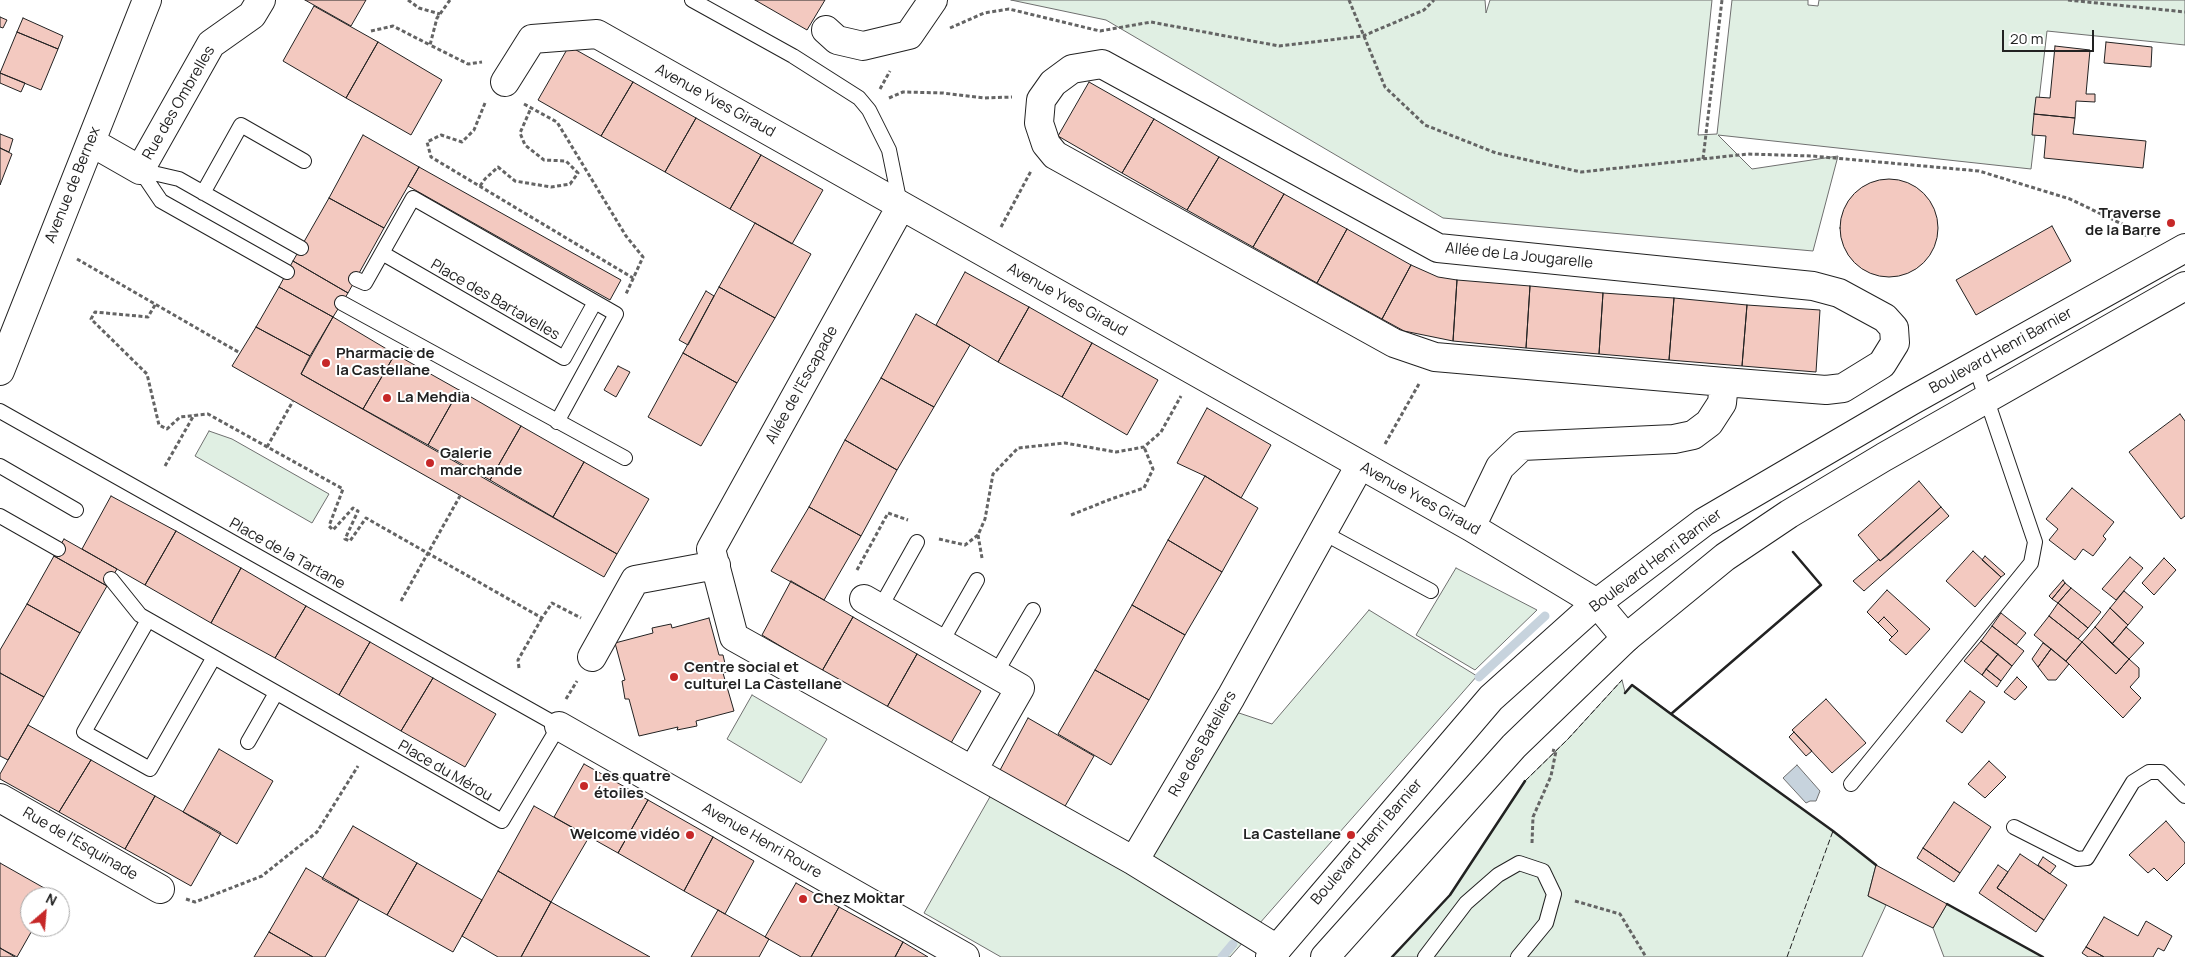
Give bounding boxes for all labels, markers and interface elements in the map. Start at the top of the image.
scale bar [2005,20,2098,52]
text: 20 m [2010,28,2043,49]
street label: Rue des Ombrelles [139,43,219,163]
street label: Avenue Yves Giraud [652,61,778,141]
street label: Avenue de Bernex [42,124,104,246]
place label: Traverse de la Barre [2085,205,2161,240]
marker: Traverse de la Barre [2165,217,2177,229]
street label: Allée de La Jougarelle [1444,239,1594,273]
street label: Place des Bartavelles [427,256,563,344]
street label: Avenue Yves Giraud [1004,260,1130,340]
street label: Boulevard Henri Barnier [1926,304,2076,398]
street label: Allée de l'Escapade [762,323,842,447]
place label: Pharmacie de la Castellane [336,345,435,380]
marker: Pharmacie de la Castellane [320,357,332,369]
place label: La Mehdia [397,389,470,407]
marker: La Mehdia [381,392,393,404]
place label: Galerie marchande [440,445,522,480]
marker: Galerie marchande [424,457,436,469]
street label: Avenue Yves Giraud [1357,459,1483,539]
street label: Boulevard Henri Barnier [1586,505,1726,617]
street label: Place de la Tartane [226,515,348,593]
place label: Centre social et culturel La Castellane [684,659,842,694]
marker: Centre social et culturel La Castellane [668,671,680,683]
street label: Rue des Bateliers [1165,688,1241,800]
street label: Place du Mérou [395,737,495,805]
place label: Les quatre étoiles [594,768,671,803]
street label: Boulevard Henri Barnier [1307,775,1427,909]
marker: Les quatre étoiles [578,780,590,792]
street label: Avenue Henri Roure [699,799,825,883]
street label: Rue de l'Esquinade [19,804,141,884]
place label: Welcome vidéo [570,826,680,844]
place label: La Castellane [1243,826,1341,844]
marker: Welcome vidéo [684,829,696,841]
marker: La Castellane [1345,829,1357,841]
north arrow [20,887,70,937]
text: N [43,888,60,910]
place label: Chez Moktar [813,890,905,908]
marker: Chez Moktar [797,893,809,905]

